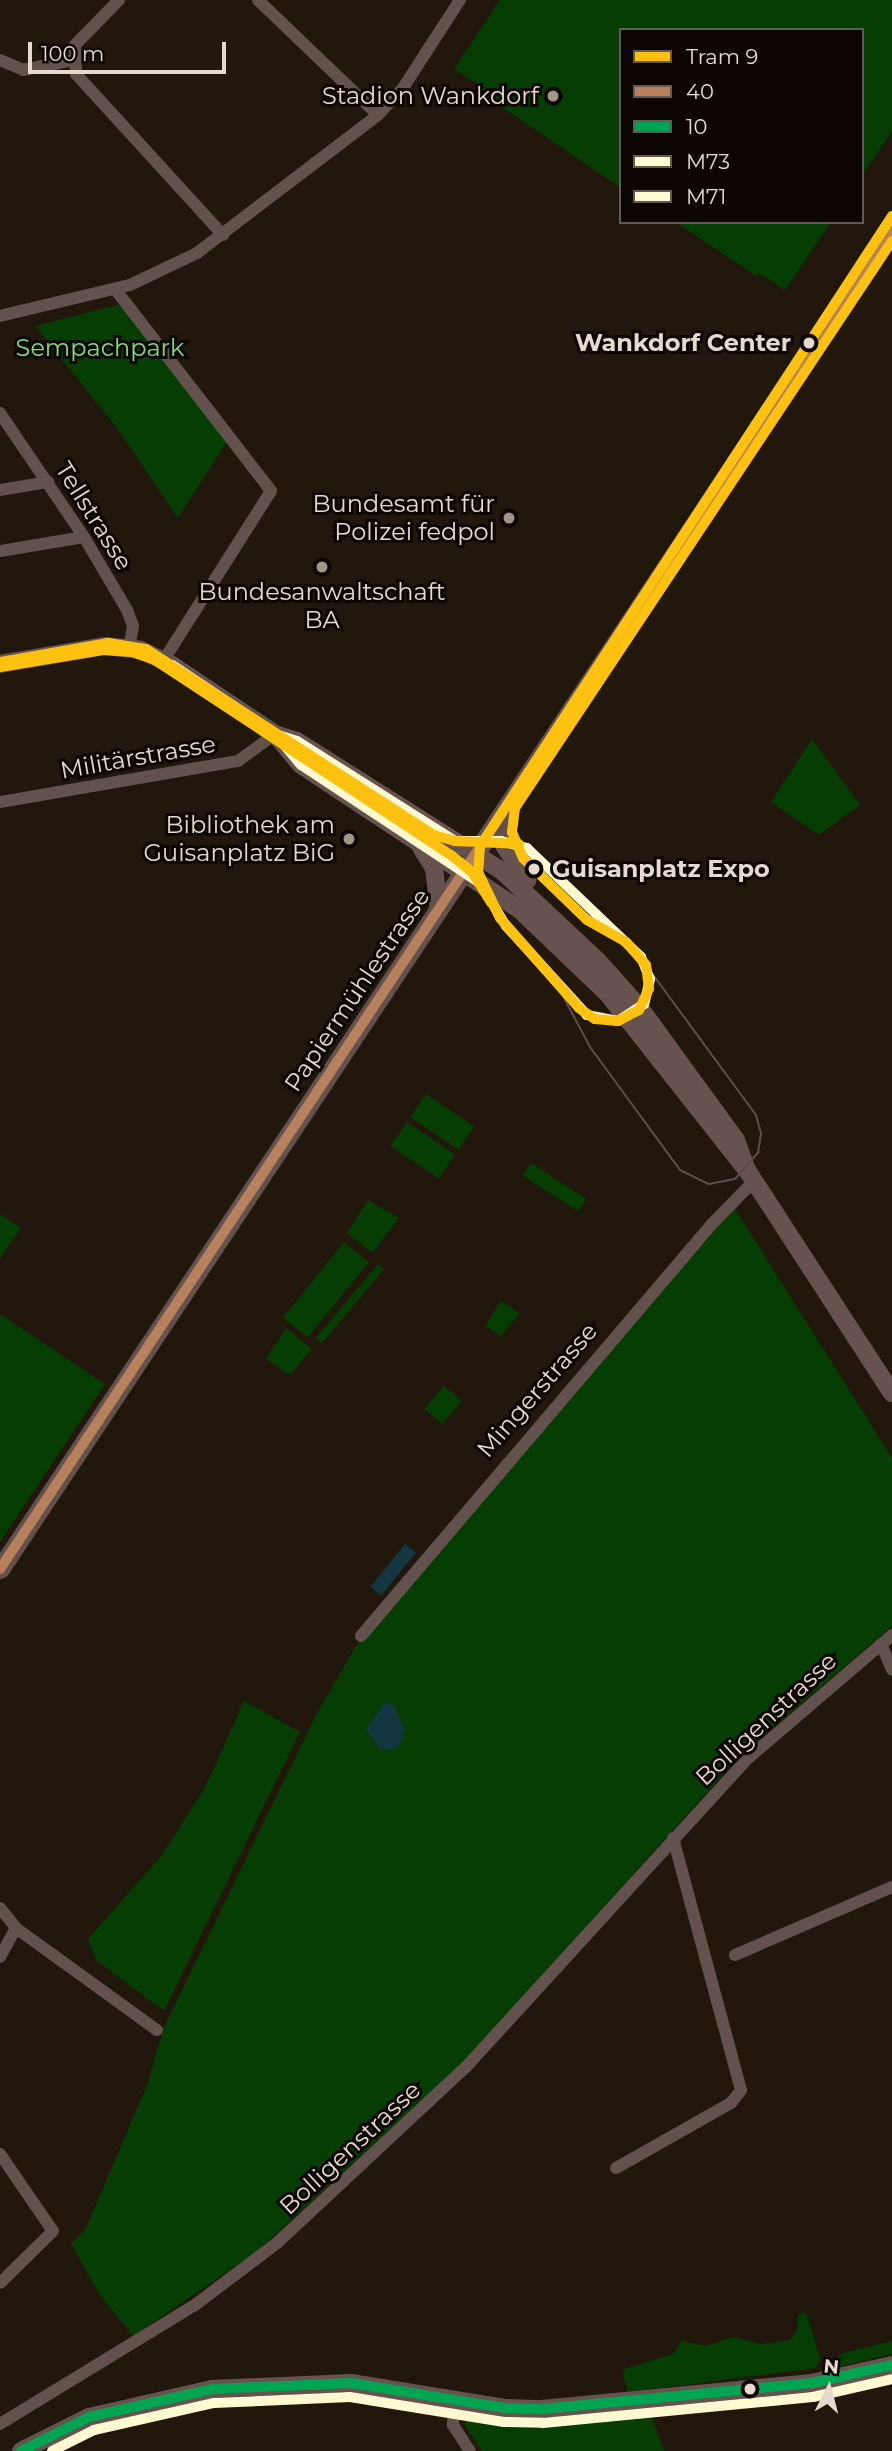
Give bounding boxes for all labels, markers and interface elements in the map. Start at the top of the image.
scale bar [32,28,229,72]
legend [619,28,864,224]
text: 100 m [41,41,104,66]
text: Tram 9 [686,44,758,69]
text: 40 [686,79,714,104]
place label: Stadion Wankdorf [322,82,539,110]
marker: Stadion Wankdorf [545,88,561,104]
text: 10 [686,114,707,139]
text: M73 [686,149,730,174]
text: M71 [686,184,726,209]
place label: Wankdorf Center [575,329,791,357]
marker: Wankdorf Center [797,331,821,355]
park label: Sempachpark [16,334,184,362]
street label: Tellstrasse [49,457,139,575]
place label: Bundesamt für Polizei fedpol [313,490,495,546]
marker: Bundesamt für Polizei fedpol [501,510,517,526]
marker: Bundesanwaltschaft BA [314,559,330,575]
place label: Bundesanwaltschaft BA [198,578,446,634]
street label: Militärstrasse [58,729,218,785]
place label: Bibliothek am Guisanplatz BiG [143,811,335,867]
marker: Bibliothek am Guisanplatz BiG [341,831,357,847]
place label: Guisanplatz Expo [552,855,770,883]
marker: Guisanplatz Expo [522,857,546,881]
street label: Papiermühlestrasse [278,883,436,1097]
street label: Mingerstrasse [471,1317,603,1463]
street label: Bolligenstrasse [690,1646,842,1792]
street label: Bolligenstrasse [274,2075,426,2221]
north arrow [794,2353,864,2423]
text: N [822,2354,840,2379]
unlabelled marker [743,2382,757,2396]

